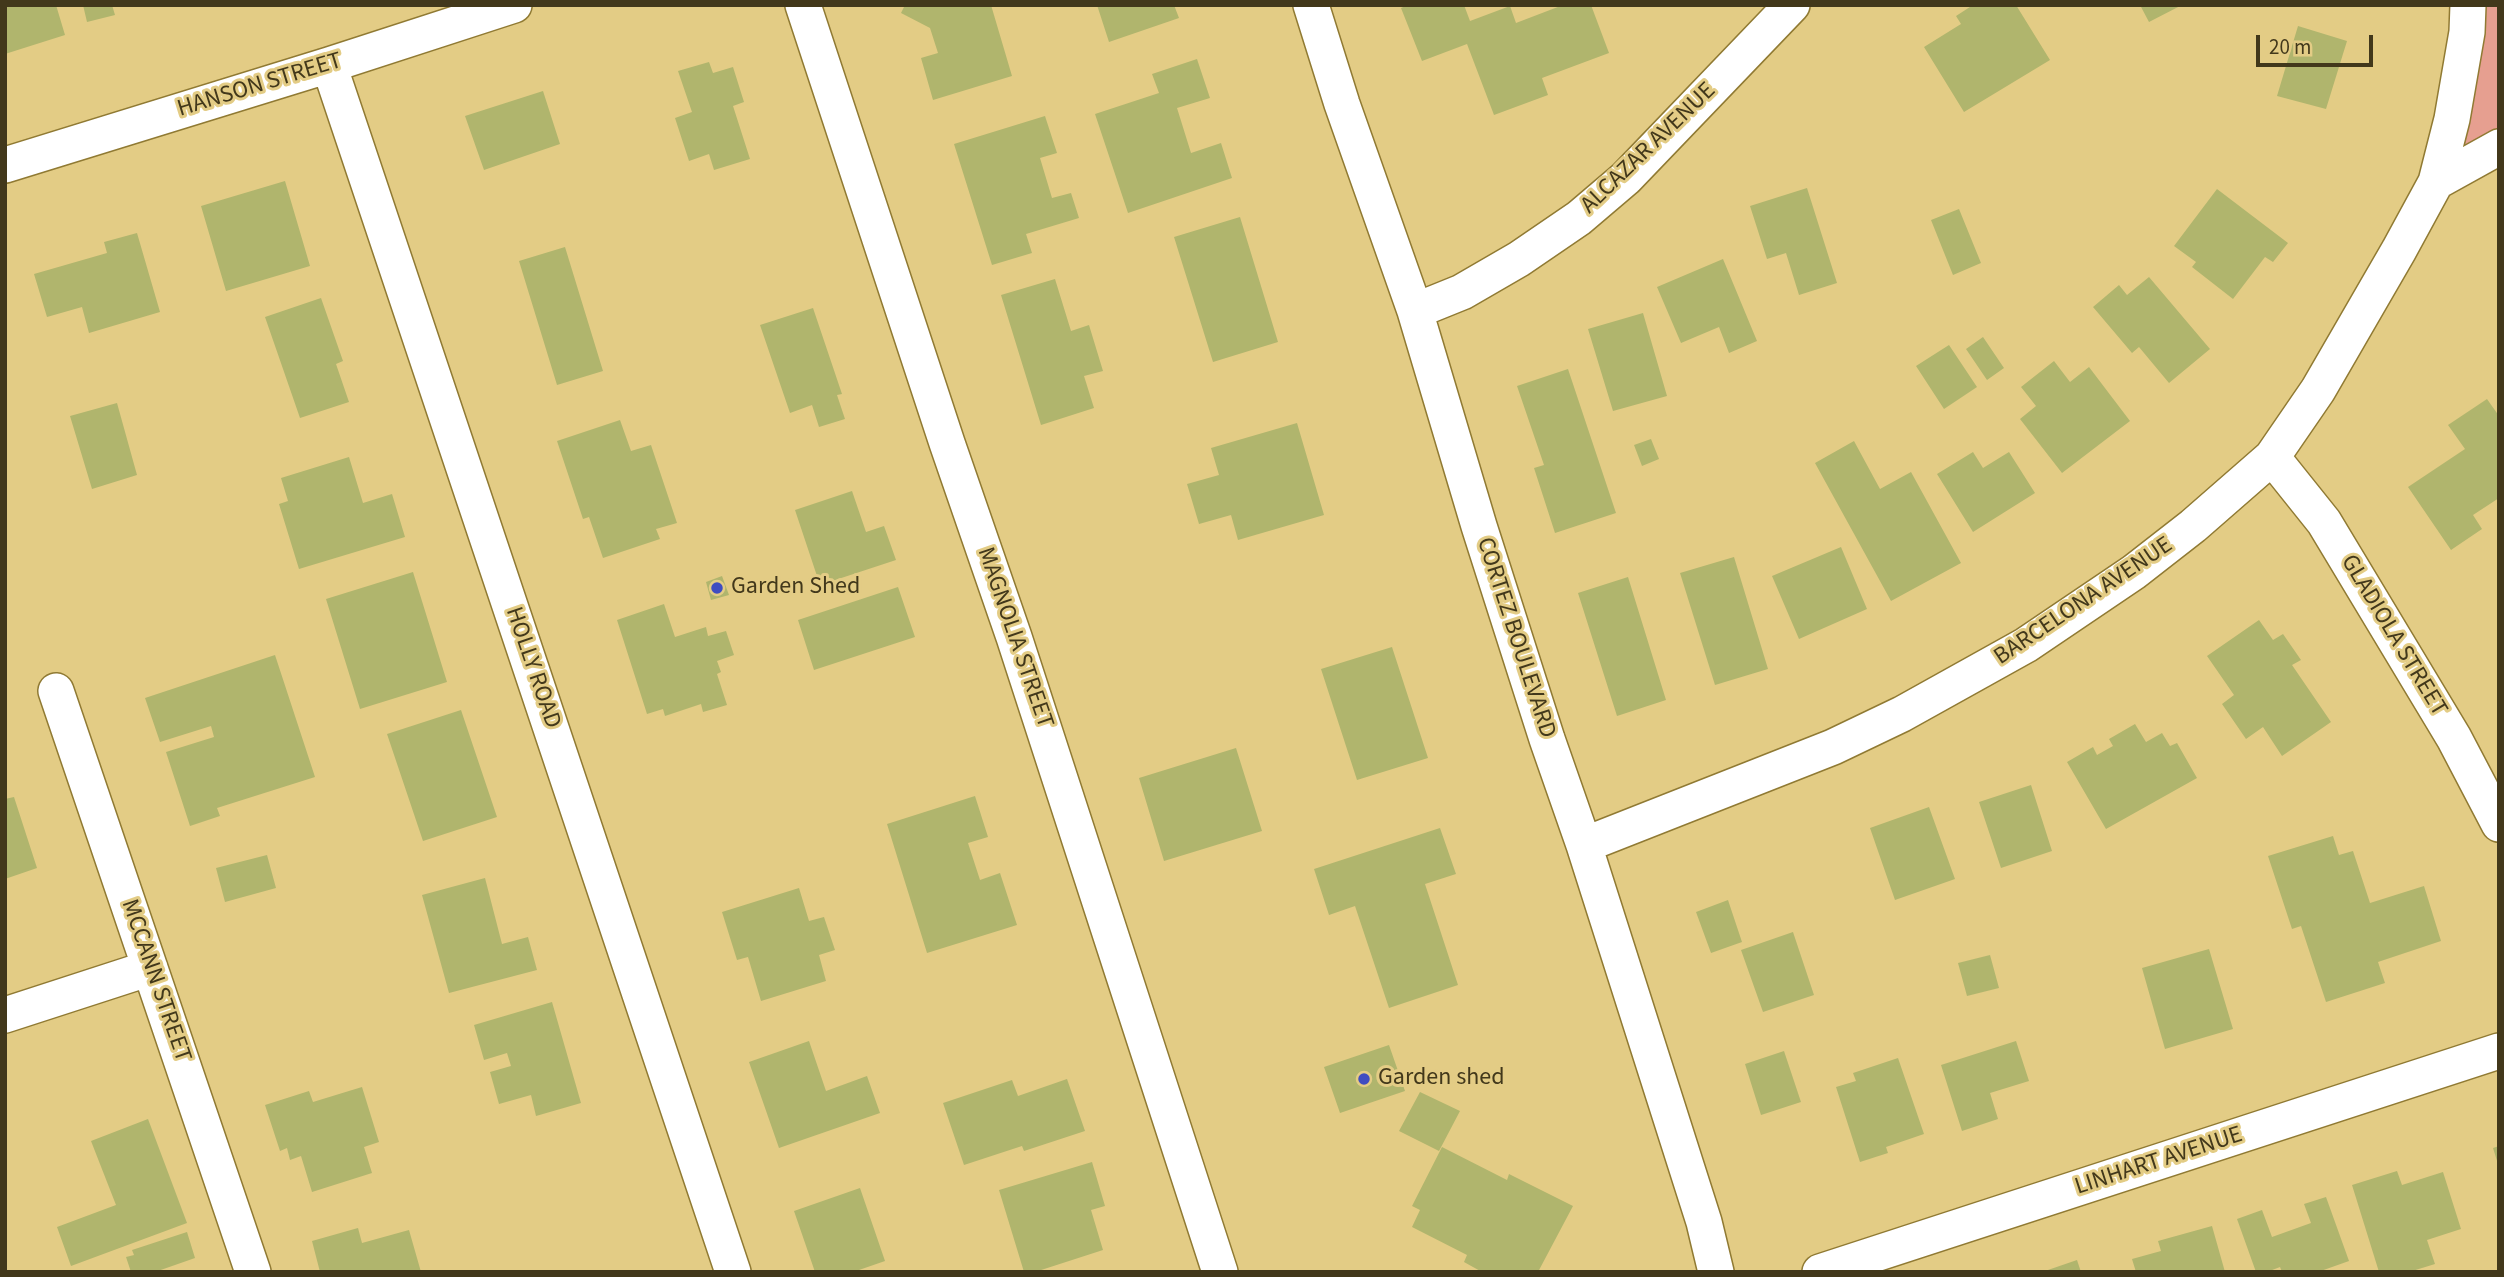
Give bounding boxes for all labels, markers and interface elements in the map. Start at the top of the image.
scale bar [2259,21,2376,65]
text: 20 m [2269,32,2311,62]
street label: HANSON STREET [174,47,346,125]
street label: ALCAZAR AVENUE [1576,77,1722,221]
street label: BARCELONA AVENUE [1989,532,2179,672]
street label: CORTEZ BOULEVARD [1469,534,1561,742]
street label: MAGNOLIA STREET [970,544,1058,732]
street label: GLADIOLA STREET [2333,550,2453,722]
place label: Garden Shed [731,574,860,602]
marker: Garden Shed [709,580,725,596]
street label: HOLLY ROAD [498,604,566,732]
street label: MCCANN STREET [114,896,196,1066]
place label: Garden shed [1378,1065,1504,1093]
marker: Garden shed [1356,1071,1372,1087]
street label: LINHART AVENUE [2072,1121,2246,1203]

